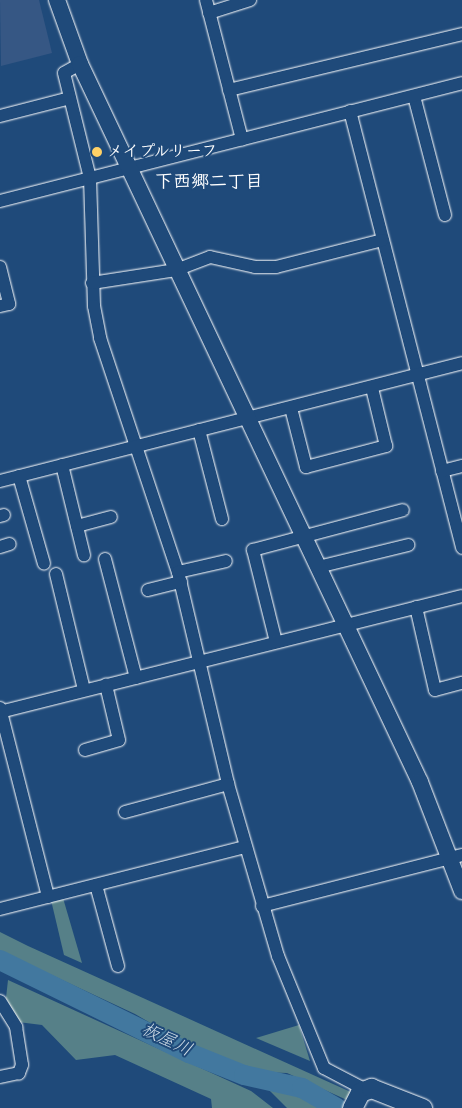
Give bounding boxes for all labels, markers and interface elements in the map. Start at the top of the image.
place label: メイプルリーフ [107,142,219,162]
marker: メイプルリーフ [91,146,103,158]
district label: 下西郷二丁目 [155,172,263,194]
water label: 板屋川 [137,1019,195,1063]

